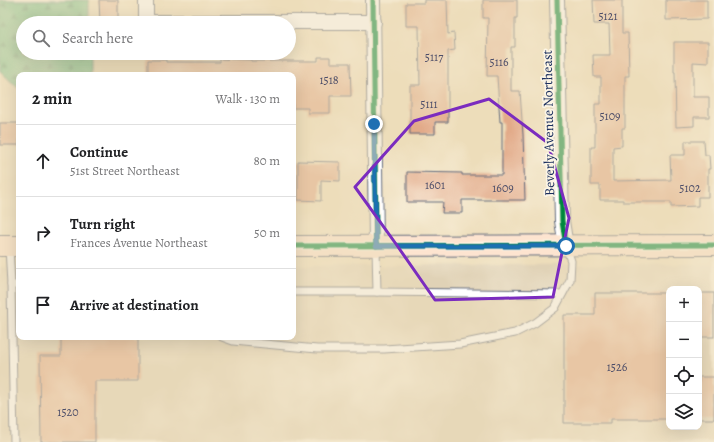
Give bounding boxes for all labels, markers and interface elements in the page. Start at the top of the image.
house number: 5121 [598,8,618,24]
search box [16,16,296,60]
icon: search [30,27,52,49]
text: Search here [62,28,133,48]
house number: 5117 [425,49,444,65]
street label: Beverly Avenue Northeast [538,49,559,196]
house number: 5116 [490,54,509,70]
house number: 1518 [319,72,339,88]
text: 2 min [32,87,72,110]
text: Walk · 130 m [215,90,280,107]
house number: 5111 [420,96,438,112]
house number: 5109 [599,108,621,124]
route end [365,115,383,133]
text: Continue [70,142,128,162]
icon: ahead [32,150,54,172]
text: 80 m [253,152,280,169]
text: 51st Street Northeast [70,162,180,179]
house number: 1601 [425,177,445,193]
house number: 1609 [492,180,514,196]
house number: 5102 [679,180,701,196]
text: Turn right [70,214,135,234]
icon: right [32,222,54,244]
text: 50 m [254,224,280,241]
text: Frances Avenue Northeast [70,234,208,251]
route start [557,237,575,255]
map controls [666,286,702,430]
button: + [666,286,702,322]
icon: arrive [32,294,54,316]
text: Arrive at destination [70,295,199,315]
button: − [666,322,702,358]
button: locate [666,358,702,394]
house number: 1526 [607,359,628,375]
button: layers [666,394,702,430]
house number: 1520 [57,404,79,420]

